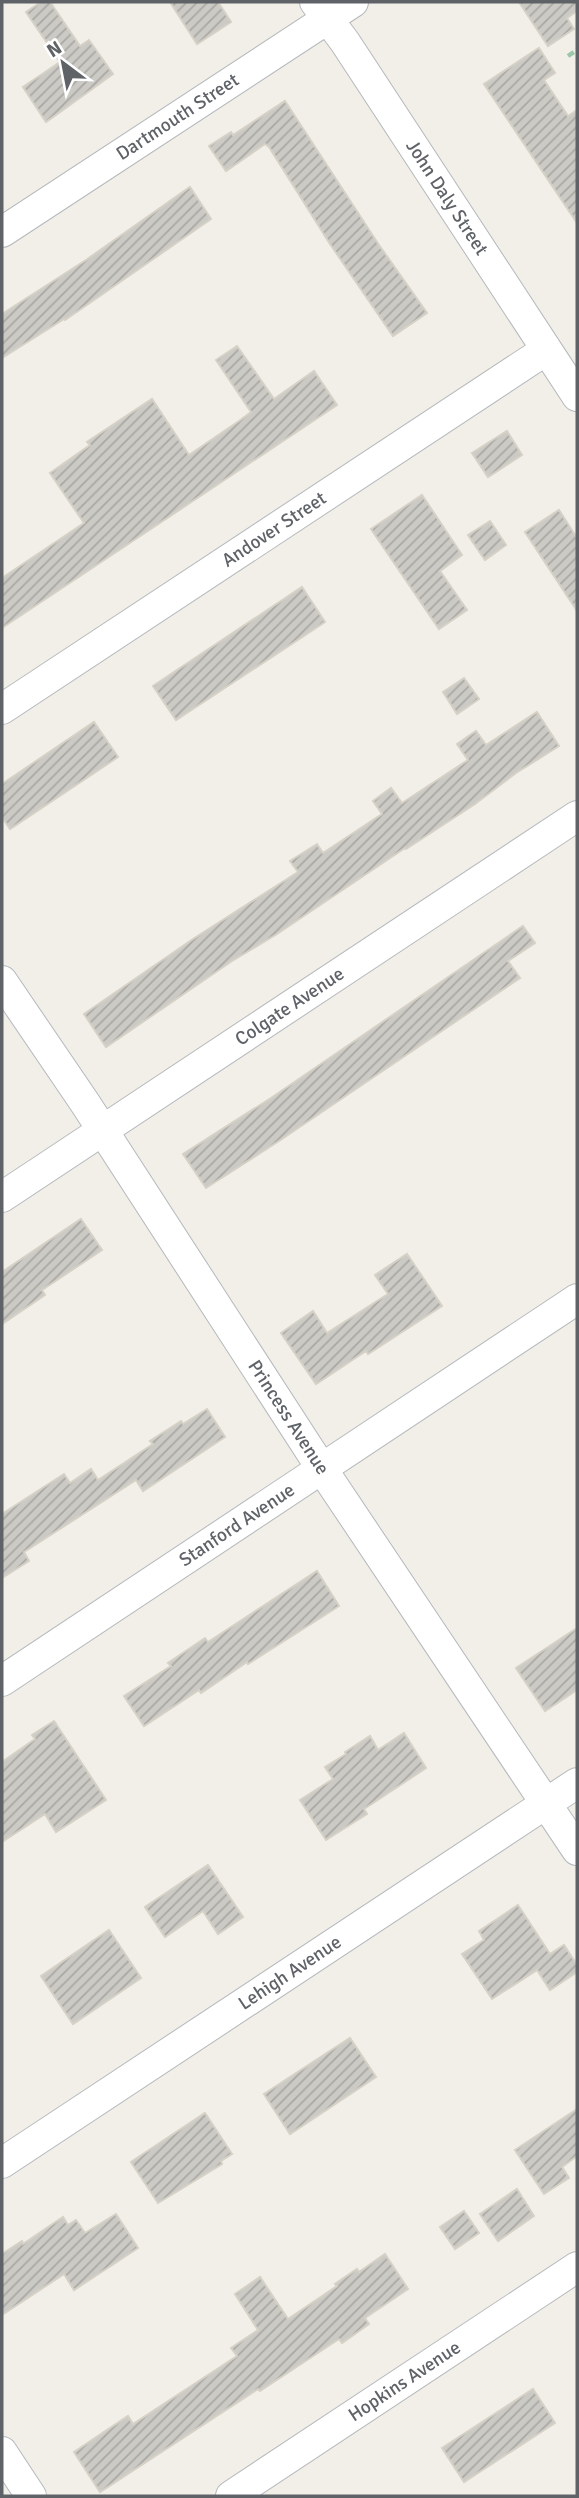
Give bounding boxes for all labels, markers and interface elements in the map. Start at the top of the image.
north arrow [28,28,98,98]
text: N [43,36,66,63]
street label: Dartmouth Street [112,68,244,166]
street label: John Daly Street [400,135,494,260]
street label: Andover Street [217,486,331,573]
street label: Colgate Avenue [231,962,349,1051]
street label: Princess Avenue [243,1355,334,1479]
street label: Stanford Avenue [174,1478,299,1572]
street label: Lehigh Avenue [234,1930,346,2015]
street label: Hopkins Avenue [344,2335,465,2427]

